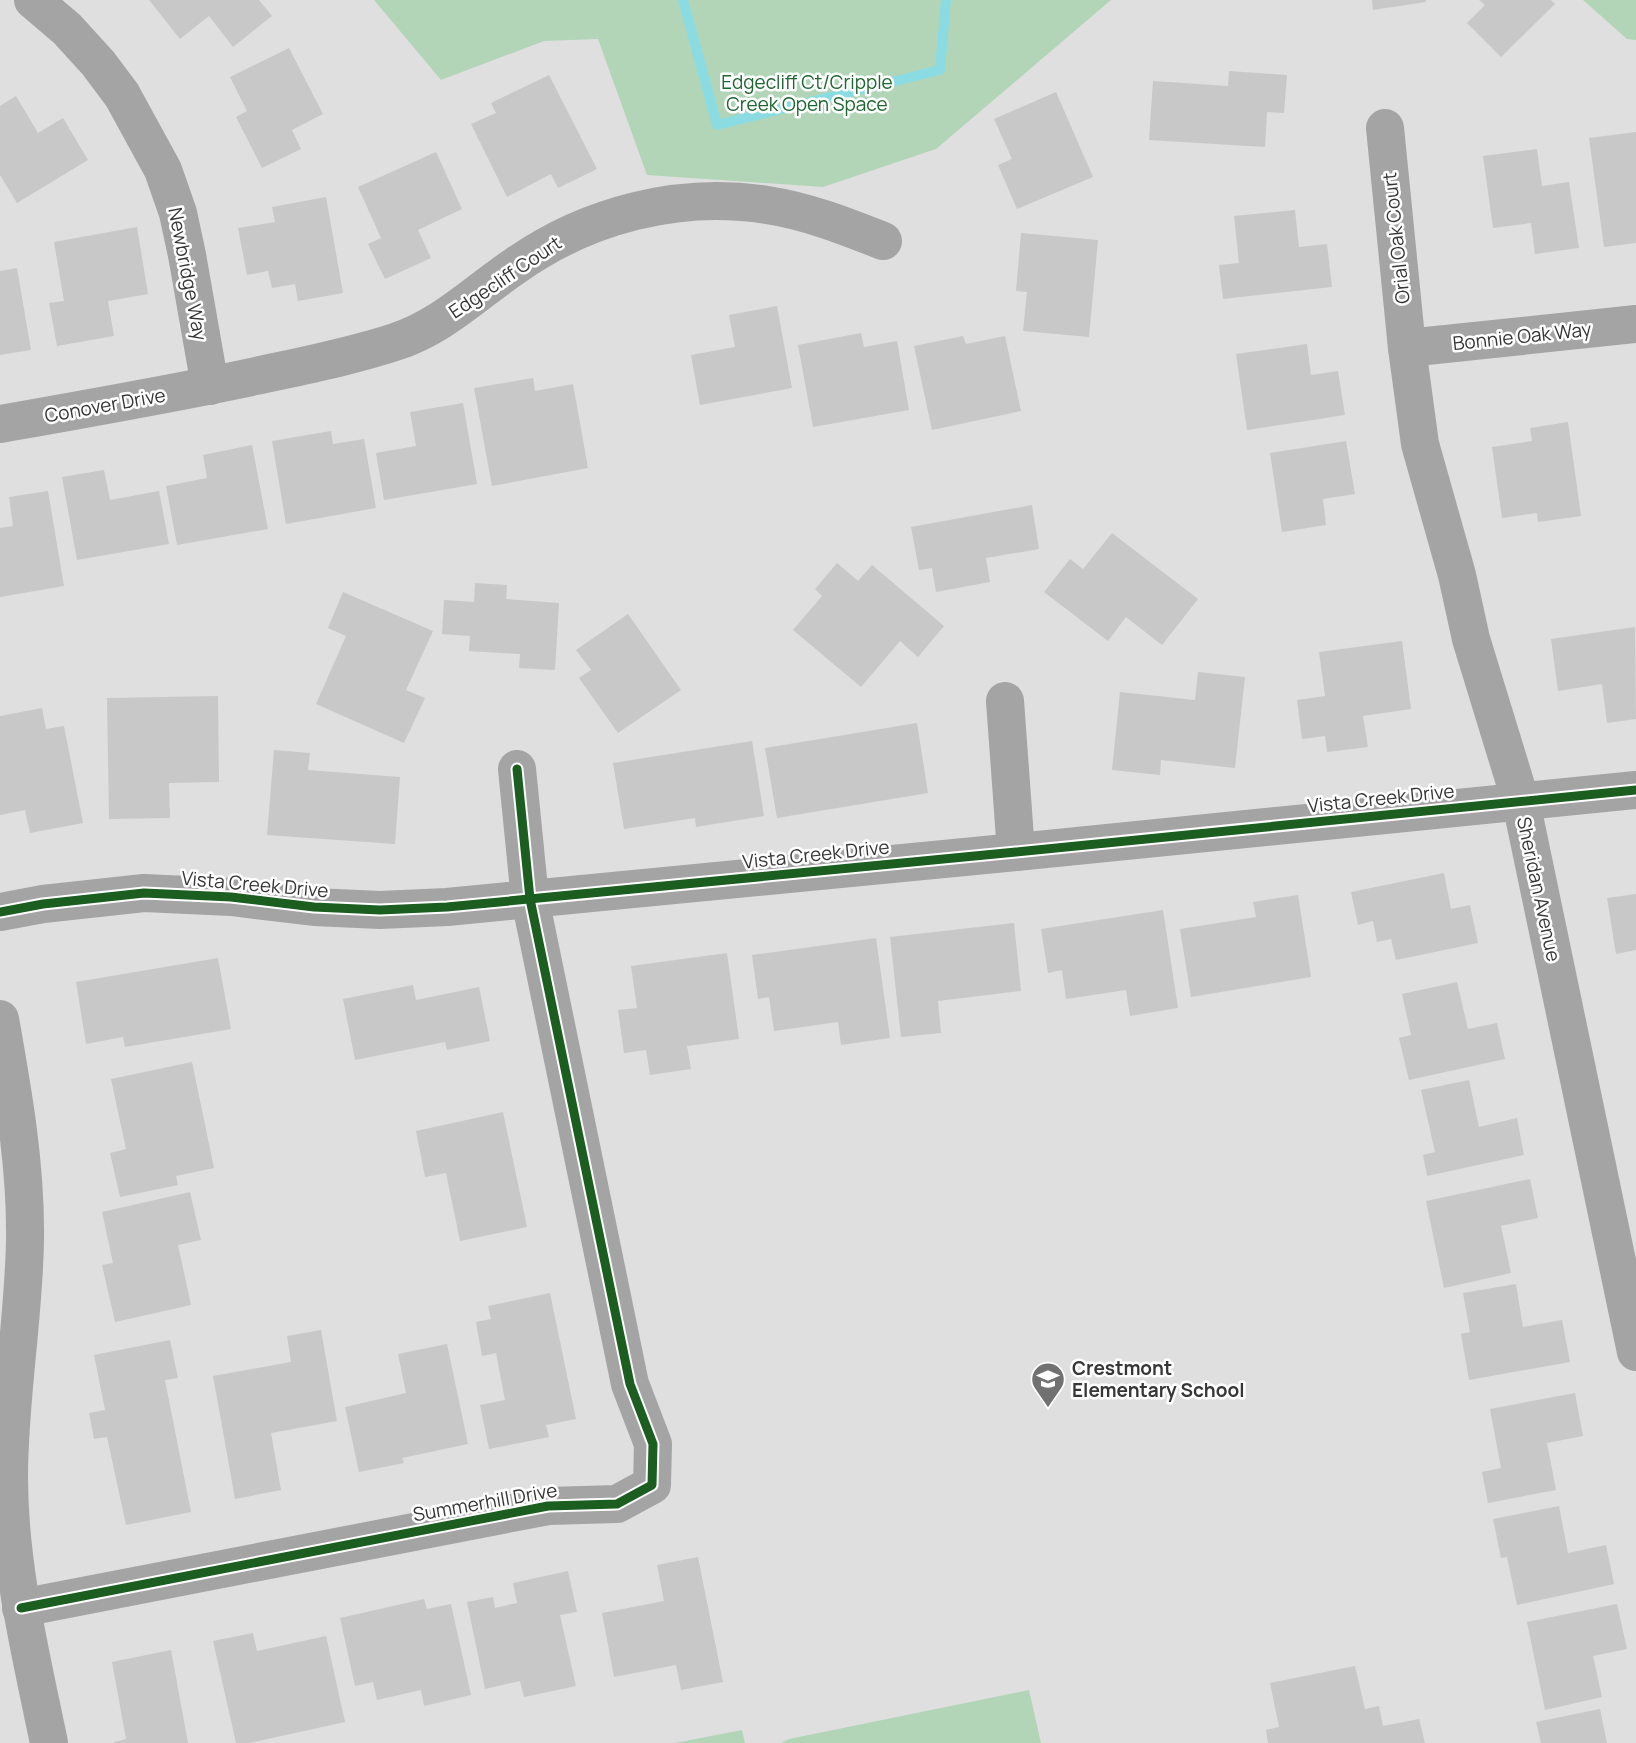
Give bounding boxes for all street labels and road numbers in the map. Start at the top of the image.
street label: Orial Oak Court [1376,171,1416,305]
street label: Newbridge Way [162,205,214,343]
street label: Edgecliff Court [444,230,566,324]
street label: Bonnie Oak Way [1451,316,1593,356]
street label: Conover Drive [42,382,168,428]
street label: Vista Creek Drive [1306,777,1456,819]
street label: Sheridan Avenue [1511,814,1567,964]
street label: Vista Creek Drive [741,833,891,875]
street label: Vista Creek Drive [180,865,330,903]
street label: Summerhill Drive [411,1477,559,1527]

